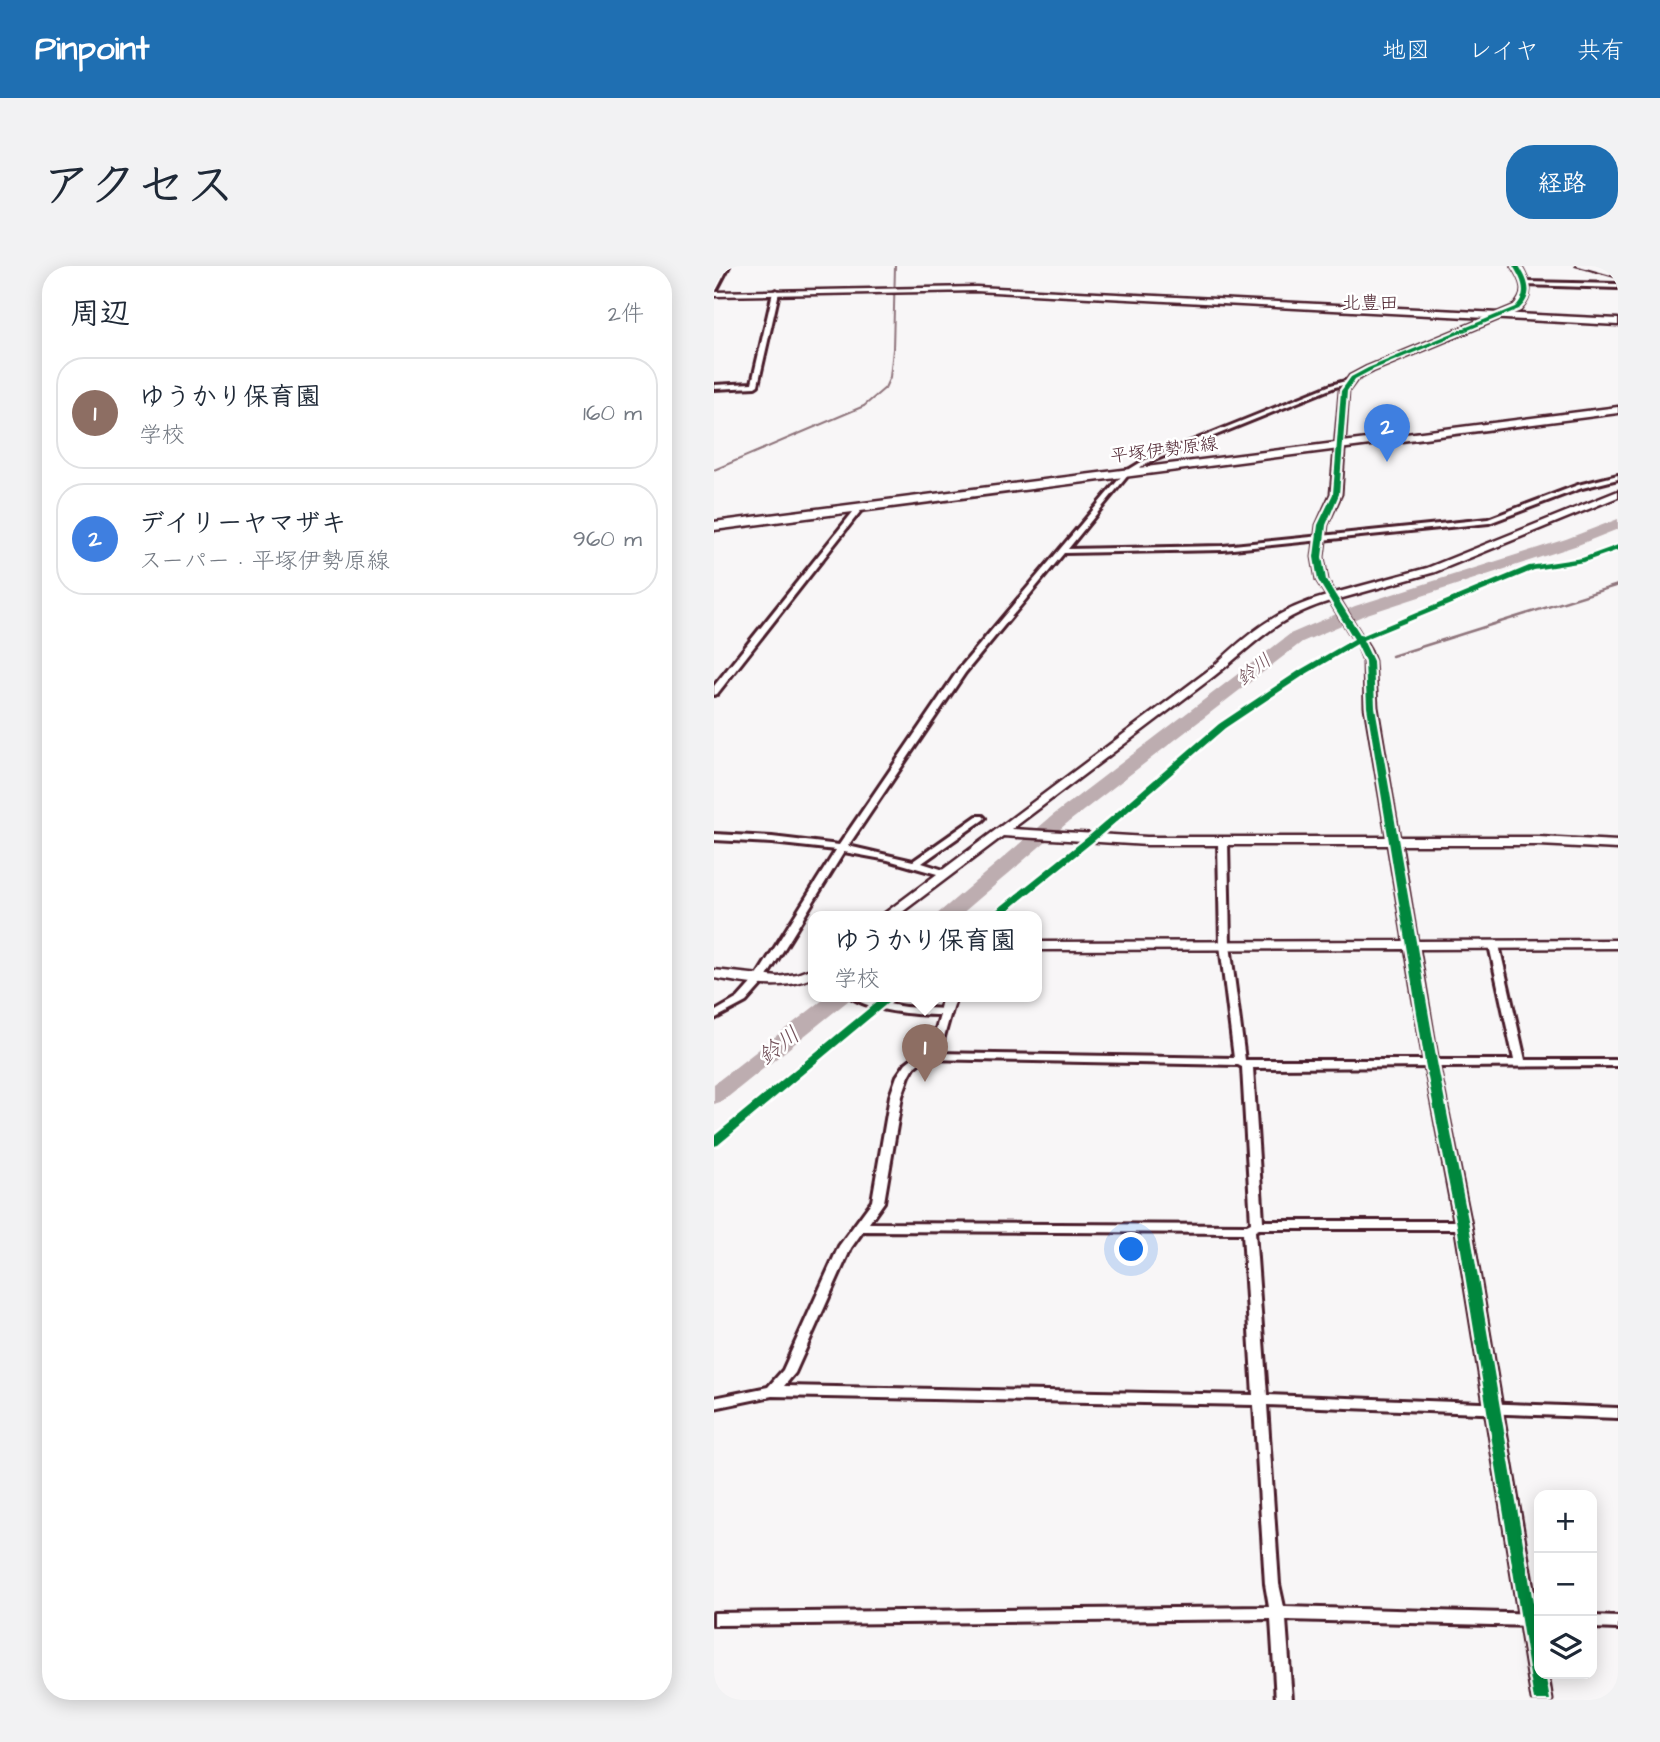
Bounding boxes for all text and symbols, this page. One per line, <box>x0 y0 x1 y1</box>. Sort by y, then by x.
text: Pinpoint <box>35 26 149 72</box>
text: 地図 <box>1382 34 1430 68</box>
text: レイヤ <box>1468 34 1539 68</box>
text: 共有 <box>1577 34 1625 68</box>
button: 経路 <box>1506 145 1618 219</box>
text: アクセス <box>42 153 235 221</box>
district label: 北豊田 <box>1341 290 1399 317</box>
text: 周辺 <box>70 293 130 335</box>
text: 2件 <box>608 298 644 330</box>
text: ゆうかり保育園 <box>139 379 321 415</box>
text: 1 <box>94 397 96 429</box>
text: 160 m <box>583 397 642 429</box>
pin: 2 <box>1364 404 1410 462</box>
text: 学校 <box>139 419 185 451</box>
street label: 平塚伊勢原線 <box>1109 431 1219 469</box>
text: デイリーヤマザキ <box>139 505 346 541</box>
text: 2 <box>88 523 102 555</box>
text: 960 m <box>573 523 642 555</box>
text: スーパー · 平塚伊勢原線 <box>139 545 390 577</box>
water label: 鈴川 <box>1231 648 1277 692</box>
popup <box>808 911 1042 1002</box>
text: ゆうかり保育園 <box>834 923 1016 959</box>
text: 学校 <box>834 963 880 995</box>
water label: 鈴川 <box>751 1019 807 1073</box>
pin: 1 <box>902 1024 948 1082</box>
your location <box>1114 1232 1148 1266</box>
map controls <box>1534 1490 1597 1679</box>
button: + <box>1534 1490 1597 1553</box>
button: − <box>1534 1553 1597 1616</box>
button: layers <box>1534 1616 1597 1679</box>

